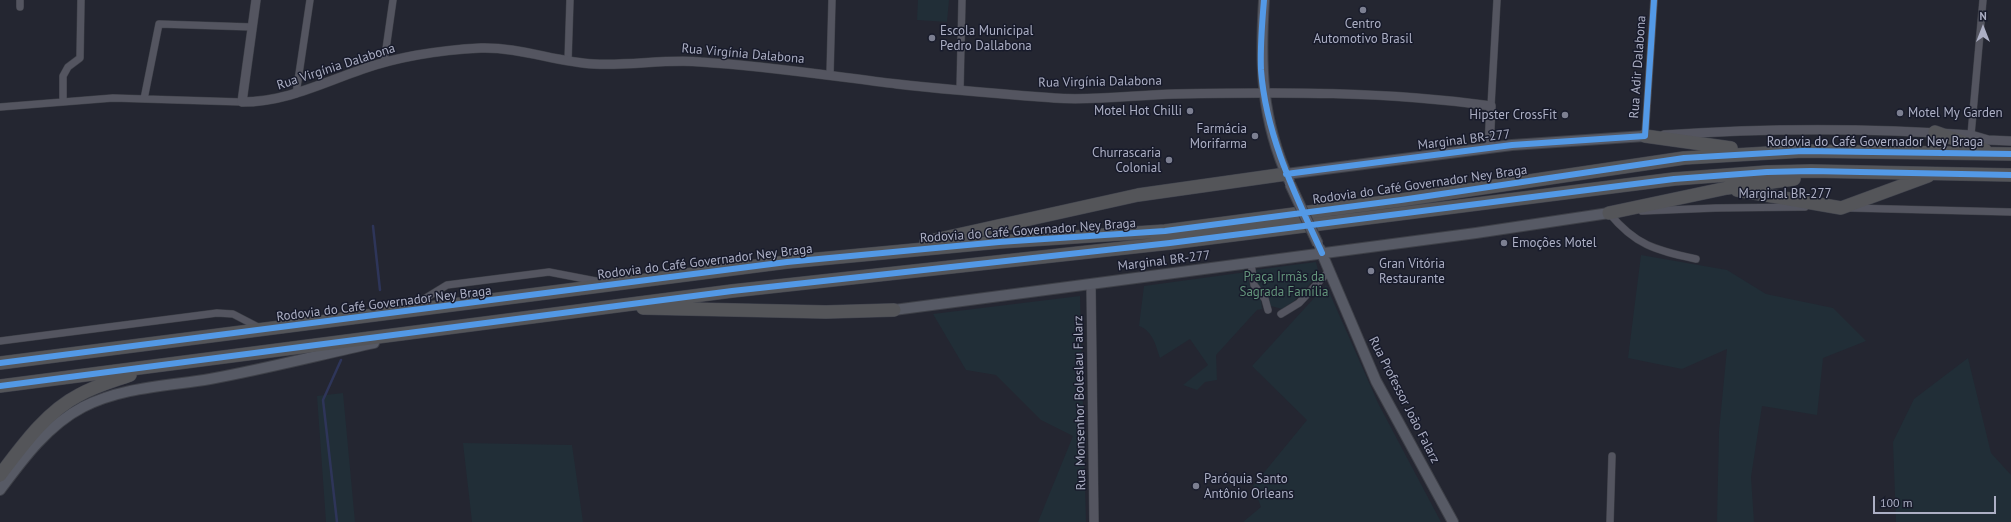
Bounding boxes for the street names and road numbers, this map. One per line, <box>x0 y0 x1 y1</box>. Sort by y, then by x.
street label: Rua Adir Dalabona <box>1627 15 1649 119</box>
street label: Rua Virgínia Dalabona <box>275 40 397 94</box>
street label: Rua Virgínia Dalabona <box>681 41 805 67</box>
street label: Rua Virgínia Dalabona <box>1038 73 1162 91</box>
street label: Marginal BR-277 <box>1417 127 1511 153</box>
street label: Rodovia do Café Governador Ney Braga <box>1767 134 1983 150</box>
street label: Rodovia do Café Governador Ney Braga <box>1312 162 1528 208</box>
street label: Marginal BR-277 <box>1738 186 1832 202</box>
street label: Rodovia do Café Governador Ney Braga <box>919 216 1137 246</box>
street label: Rodovia do Café Governador Ney Braga <box>597 241 813 283</box>
street label: Marginal BR-277 <box>1117 248 1211 274</box>
street label: Rodovia do Café Governador Ney Braga <box>276 283 492 325</box>
street label: Rua Monsenhor Boleslau Falarz <box>1071 315 1089 491</box>
street label: Rua Professor João Falarz <box>1365 334 1443 466</box>

